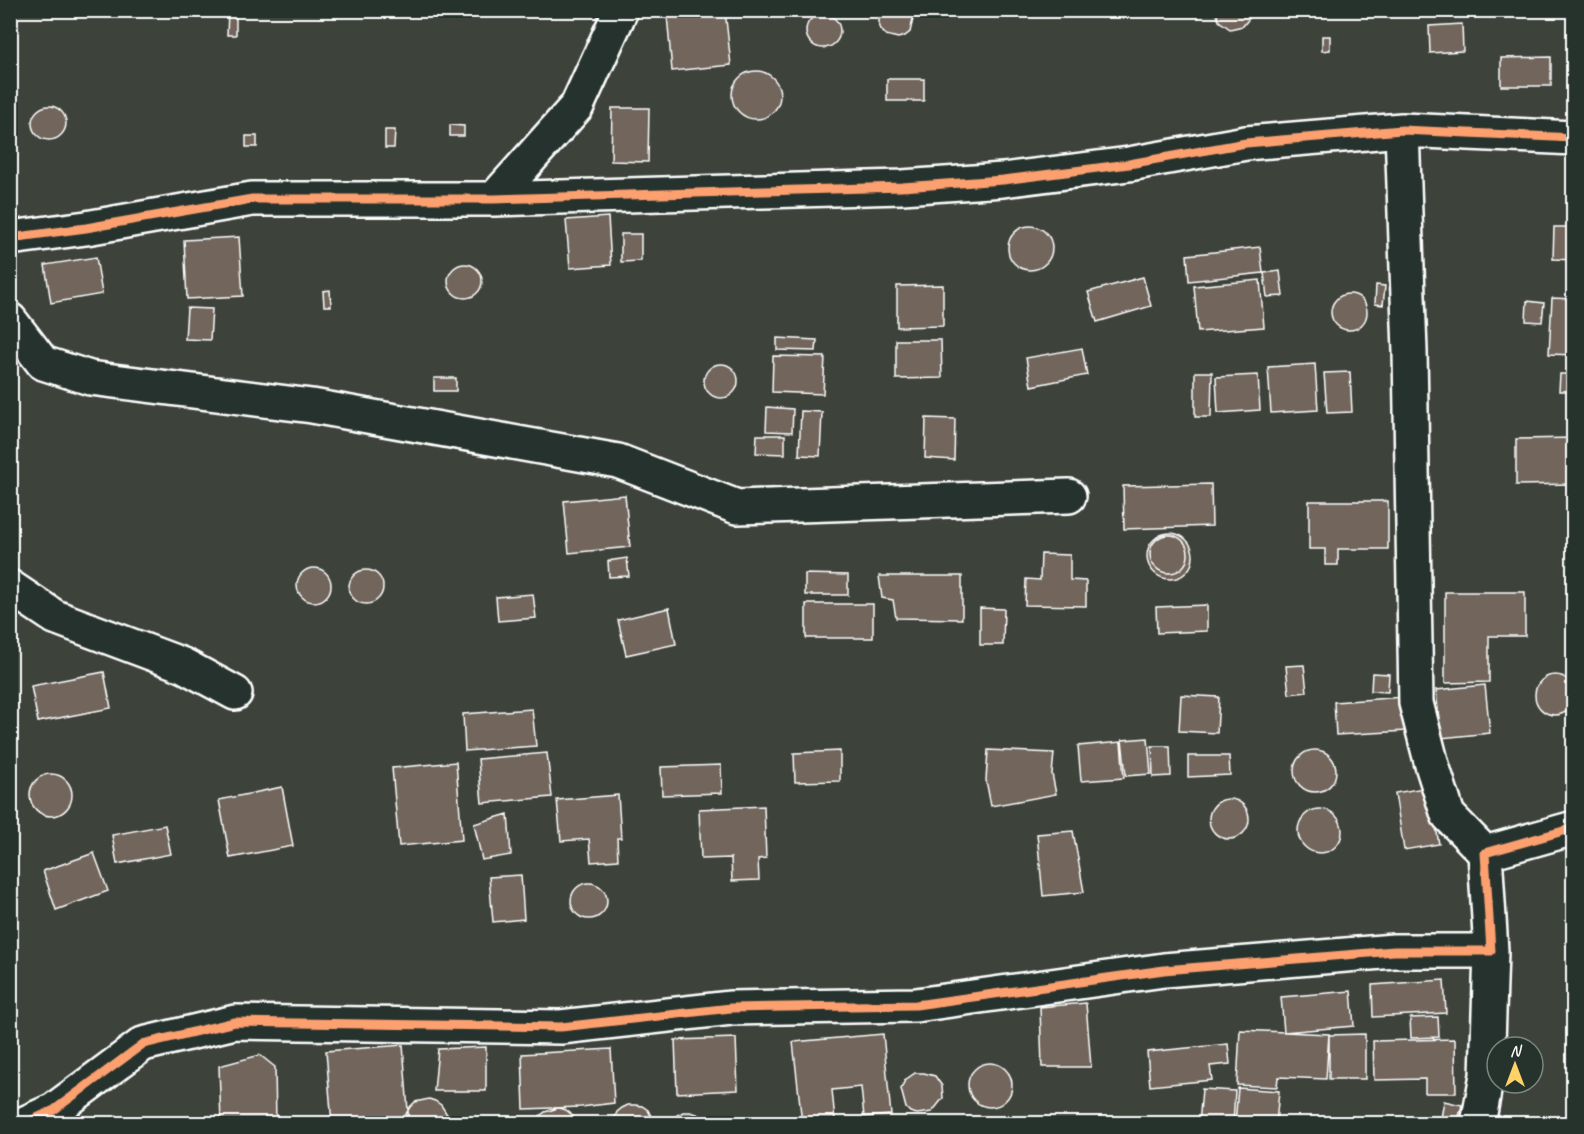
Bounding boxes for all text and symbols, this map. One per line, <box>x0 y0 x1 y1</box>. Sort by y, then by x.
north arrow <box>1485 1035 1545 1095</box>
text: N <box>1510 1041 1523 1061</box>

